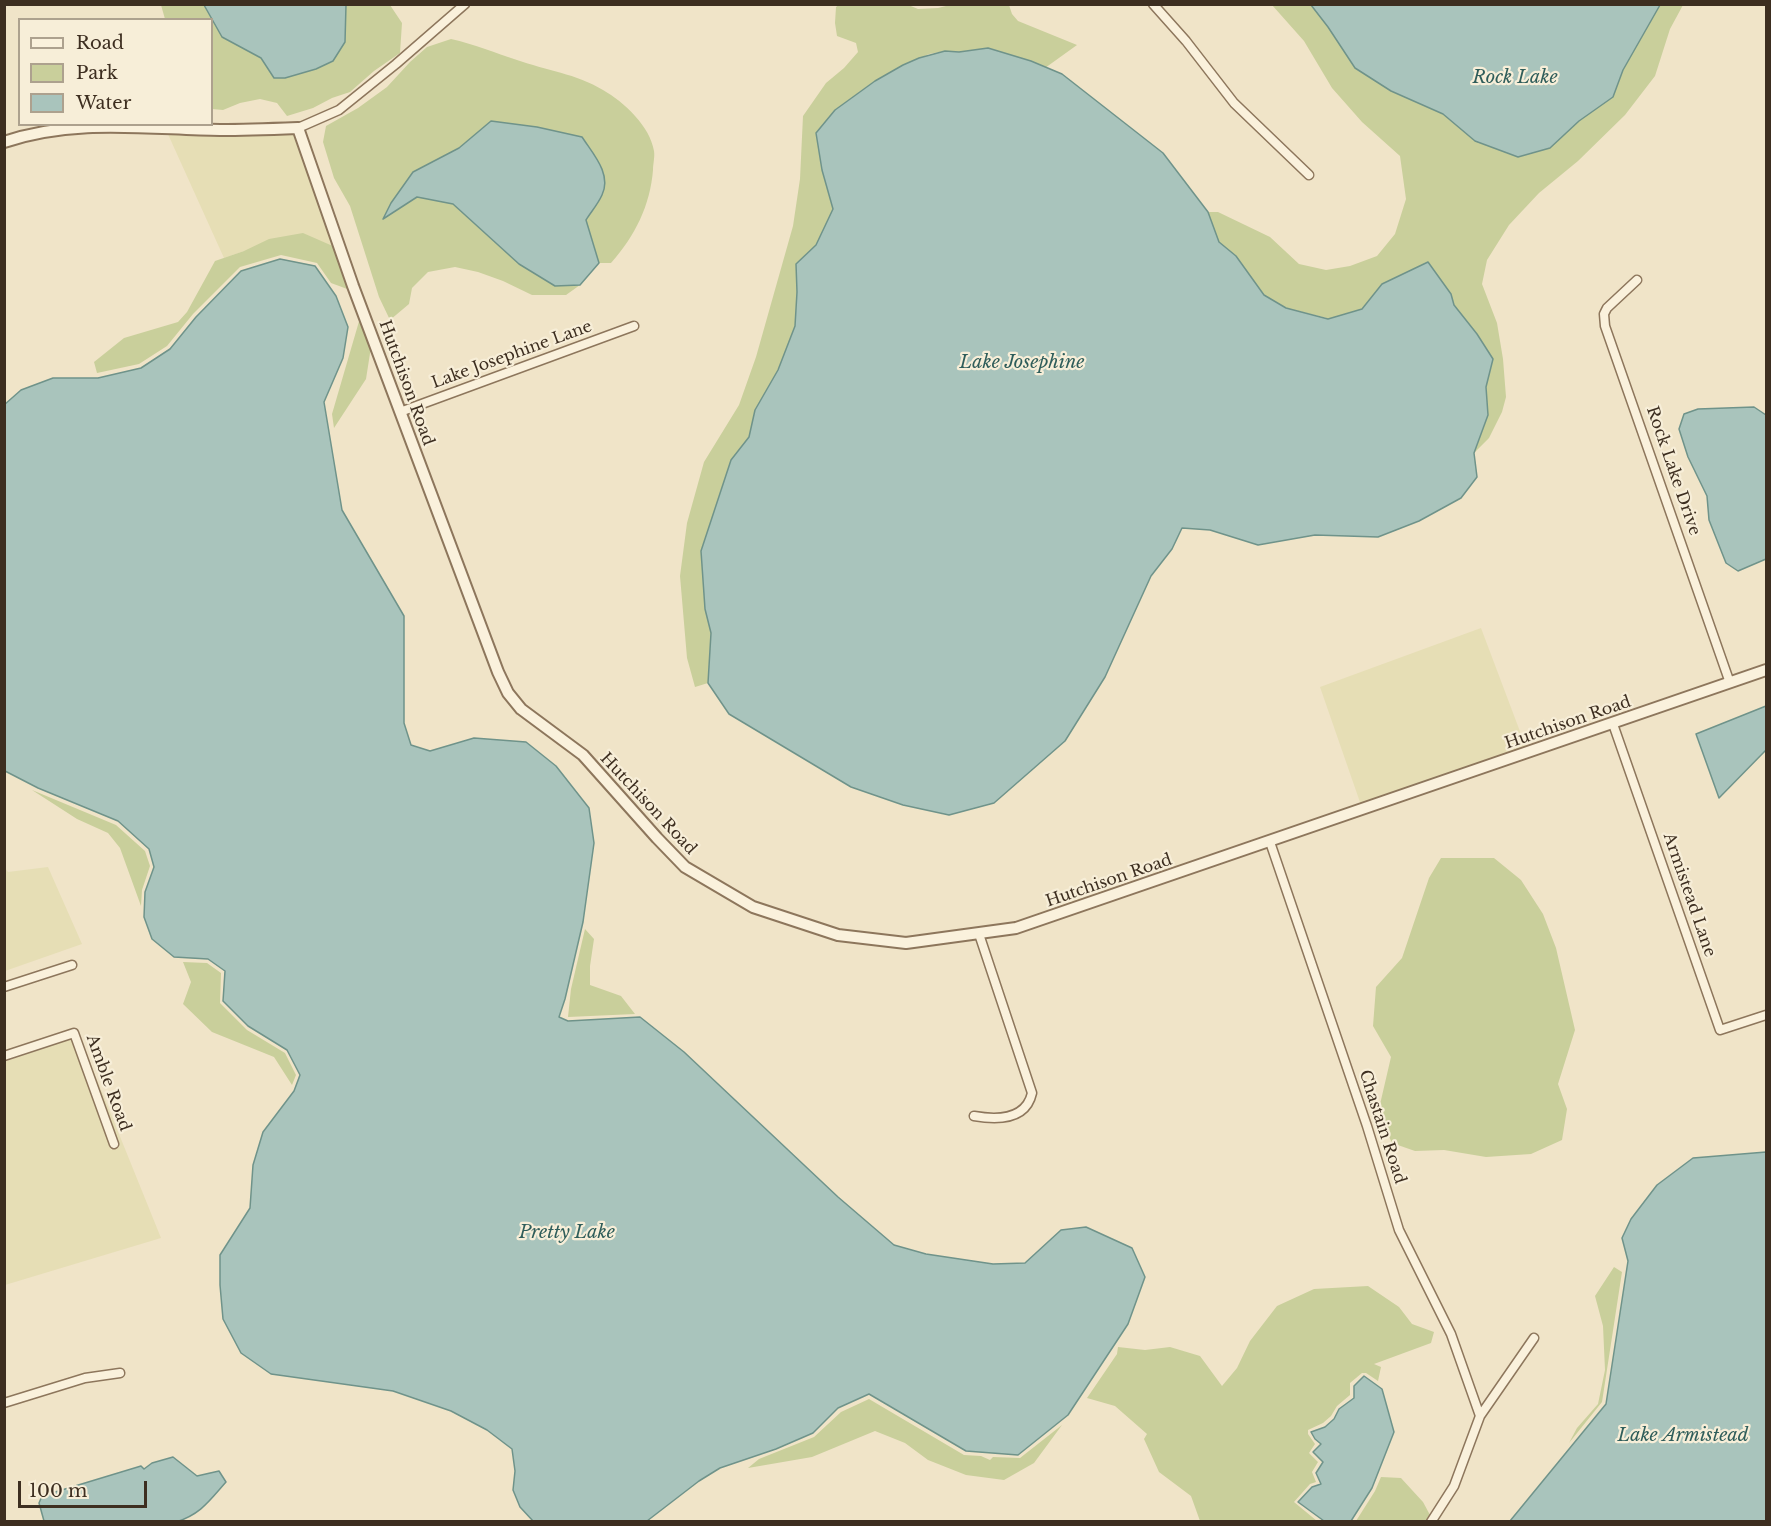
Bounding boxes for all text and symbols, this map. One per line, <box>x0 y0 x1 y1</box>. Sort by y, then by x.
legend <box>18 18 213 126</box>
text: Road <box>76 32 124 54</box>
text: Park <box>76 62 118 84</box>
water label: Rock Lake <box>1472 67 1558 89</box>
text: Water <box>76 92 131 114</box>
street label: Lake Josephine Lane <box>429 317 595 393</box>
street label: Hutchison Road <box>374 318 438 448</box>
water label: Lake Josephine <box>960 352 1084 374</box>
street label: Rock Lake Drive <box>1642 404 1704 538</box>
street label: Hutchison Road <box>1502 692 1634 754</box>
street label: Hutchison Road <box>596 749 700 859</box>
street label: Armistead Lane <box>1659 830 1719 960</box>
street label: Hutchison Road <box>1043 850 1175 912</box>
street label: Amble Road <box>82 1032 134 1134</box>
street label: Chastain Road <box>1355 1068 1409 1186</box>
water label: Pretty Lake <box>519 1222 615 1244</box>
water label: Lake Armistead <box>1617 1425 1749 1447</box>
scale bar <box>21 1469 150 1507</box>
text: 100 m <box>29 1480 87 1502</box>

